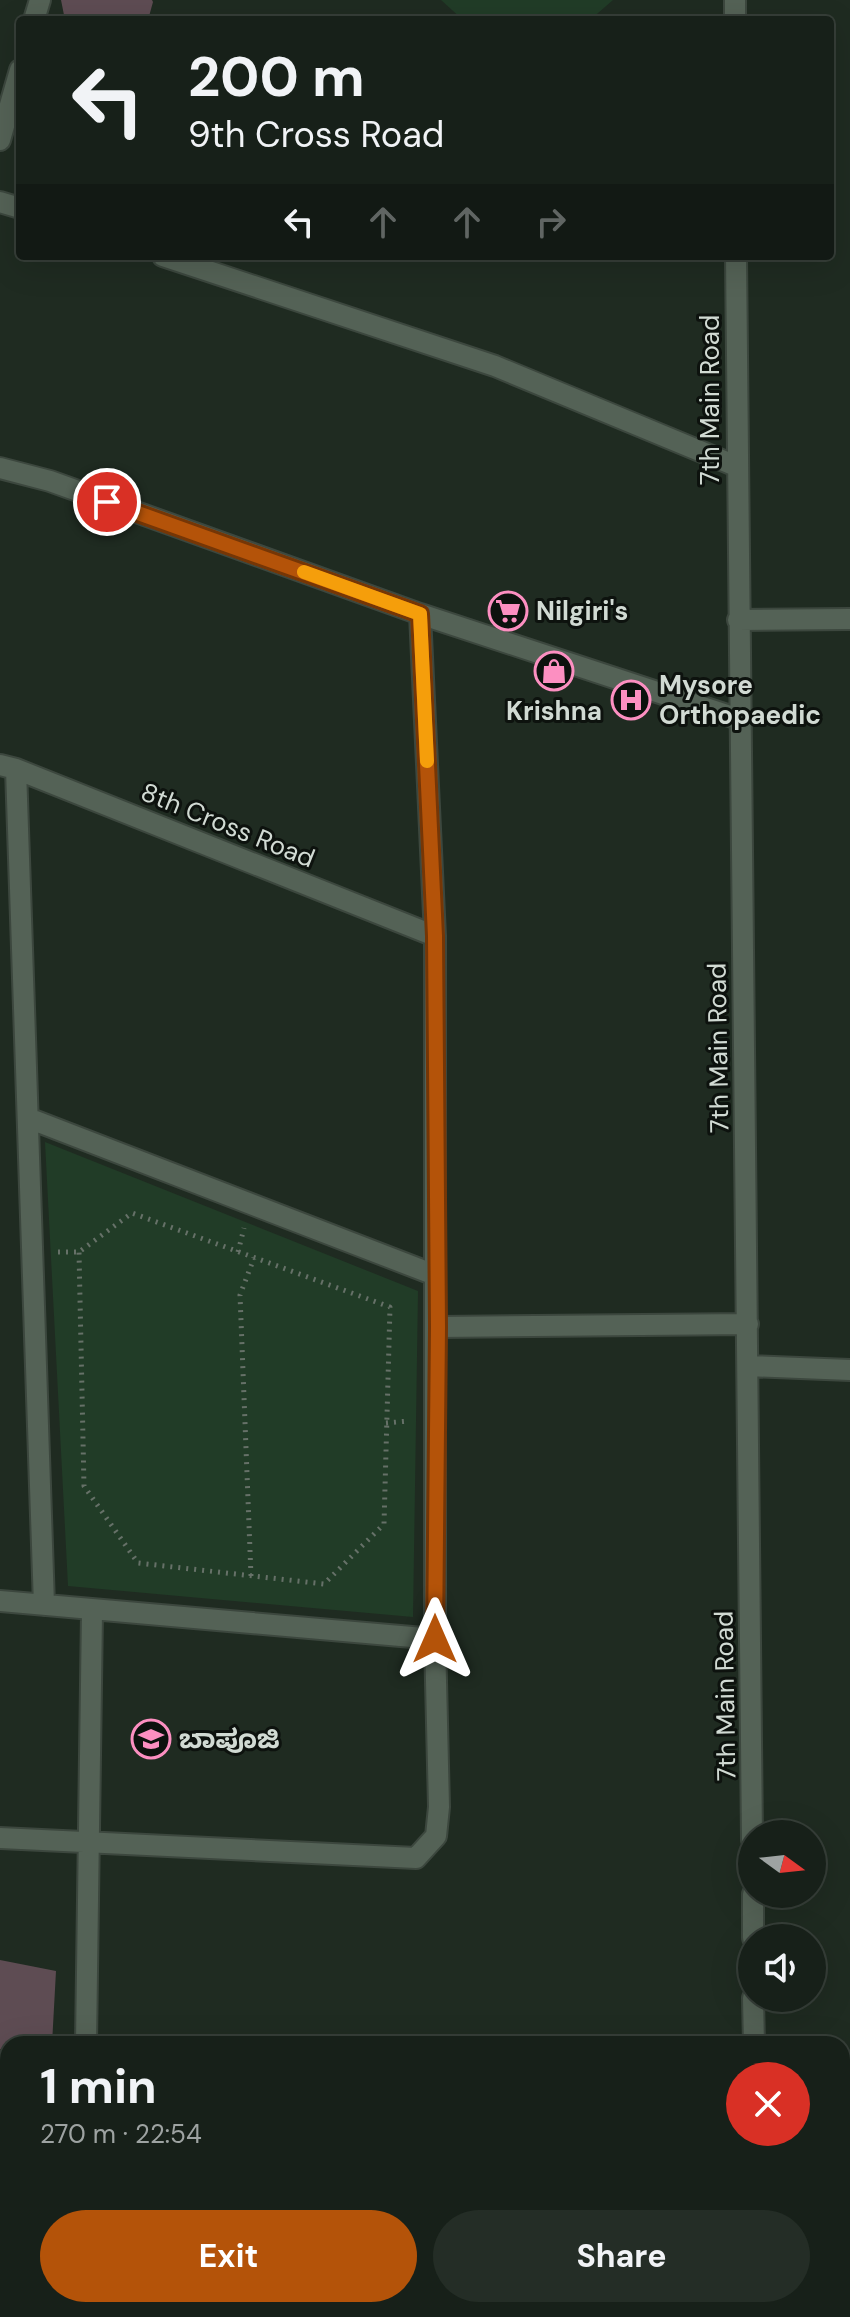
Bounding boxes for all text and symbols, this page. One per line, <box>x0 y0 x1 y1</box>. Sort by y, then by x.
text: 200 m <box>188 40 365 113</box>
icon: left <box>56 48 160 152</box>
text: 9th Cross Road <box>188 111 444 158</box>
icon: left <box>277 200 321 244</box>
icon: ahead <box>361 200 405 244</box>
icon: ahead <box>445 200 489 244</box>
icon: right <box>529 200 573 244</box>
street label: 7th Main Road <box>693 315 727 485</box>
pin <box>73 468 141 536</box>
icon: arrive <box>85 480 129 524</box>
supermarket icon: Nilgiri's <box>487 590 529 632</box>
place label: Nilgiri's <box>536 594 628 628</box>
shop icon: Krishna <box>533 650 575 692</box>
place label: Mysore Orthopaedic <box>659 668 821 732</box>
hospital icon: Mysore Orthopaedic <box>610 679 652 721</box>
place label: Krishna <box>506 694 602 728</box>
street label: 8th Cross Road <box>136 775 320 875</box>
street label: 7th Main Road <box>700 962 736 1134</box>
position arrow <box>393 1597 477 1681</box>
street label: 7th Main Road <box>707 1610 743 1782</box>
school or university icon: ಬಾಪೂಜಿ <box>130 1718 172 1760</box>
place label: ಬಾಪೂಜಿ <box>179 1722 280 1756</box>
north arrow <box>738 1820 826 1908</box>
map controls <box>738 1820 826 2012</box>
button: sound <box>738 1924 826 2012</box>
text: 1 min <box>40 2055 157 2118</box>
button: close <box>726 2062 810 2146</box>
text: 270 m · 22:54 <box>40 2117 202 2151</box>
button: Exit <box>40 2210 417 2302</box>
button: Share <box>433 2210 810 2302</box>

